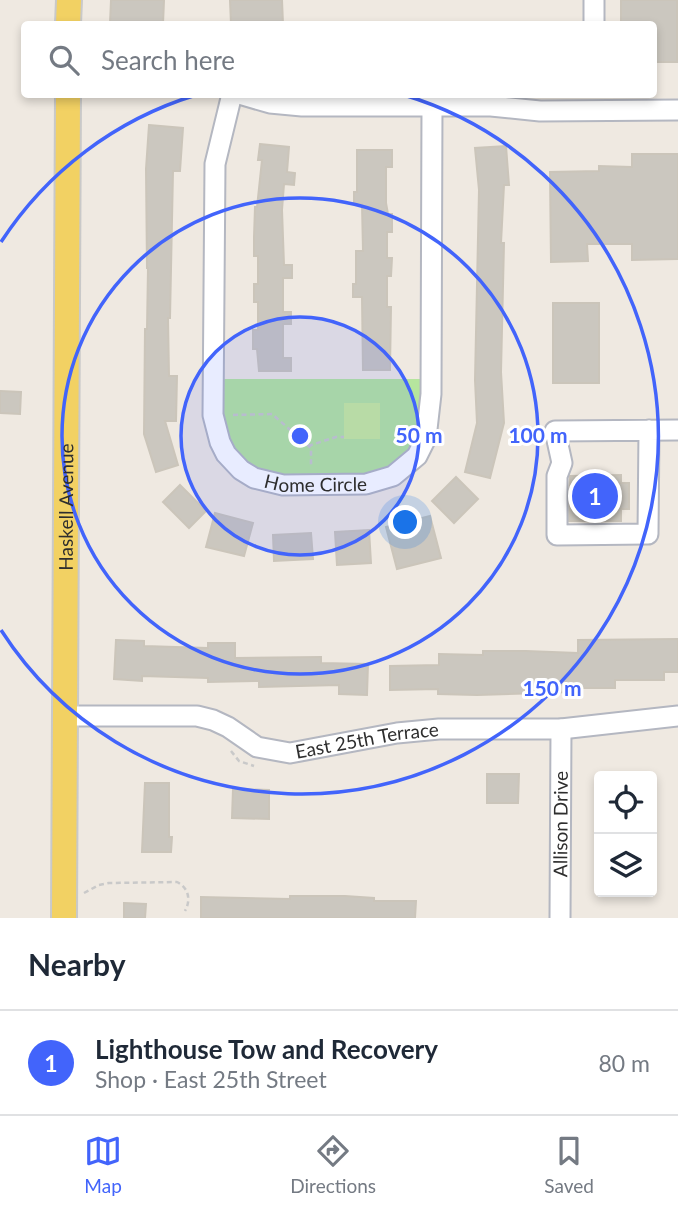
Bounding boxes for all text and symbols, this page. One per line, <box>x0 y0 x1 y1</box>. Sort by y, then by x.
search box <box>21 21 657 98</box>
icon: search <box>45 41 83 79</box>
text: Search here <box>101 44 235 76</box>
text: 50 m <box>395 422 443 447</box>
text: 100 m <box>508 422 568 447</box>
centre of rings <box>288 424 312 448</box>
street label: Haskell Avenue <box>54 443 77 571</box>
street label: Home Circle <box>262 469 367 496</box>
pin: 1 <box>572 470 618 522</box>
your location <box>388 505 422 539</box>
text: 150 m <box>522 675 582 700</box>
street label: East 25th Terrace <box>293 717 440 763</box>
street label: Allison Drive <box>548 771 572 877</box>
map controls <box>594 771 657 897</box>
button: locate <box>594 771 657 834</box>
button: layers <box>594 834 657 897</box>
text: Nearby <box>28 946 126 982</box>
text: Lighthouse Tow and Recovery <box>95 1033 438 1065</box>
text: 1 <box>44 1049 58 1077</box>
text: 80 m <box>599 1049 650 1077</box>
text: Shop · East 25th Street <box>95 1065 327 1093</box>
tab: Map <box>84 1132 122 1197</box>
tab: Directions <box>290 1132 376 1197</box>
tab: Saved <box>544 1132 594 1197</box>

